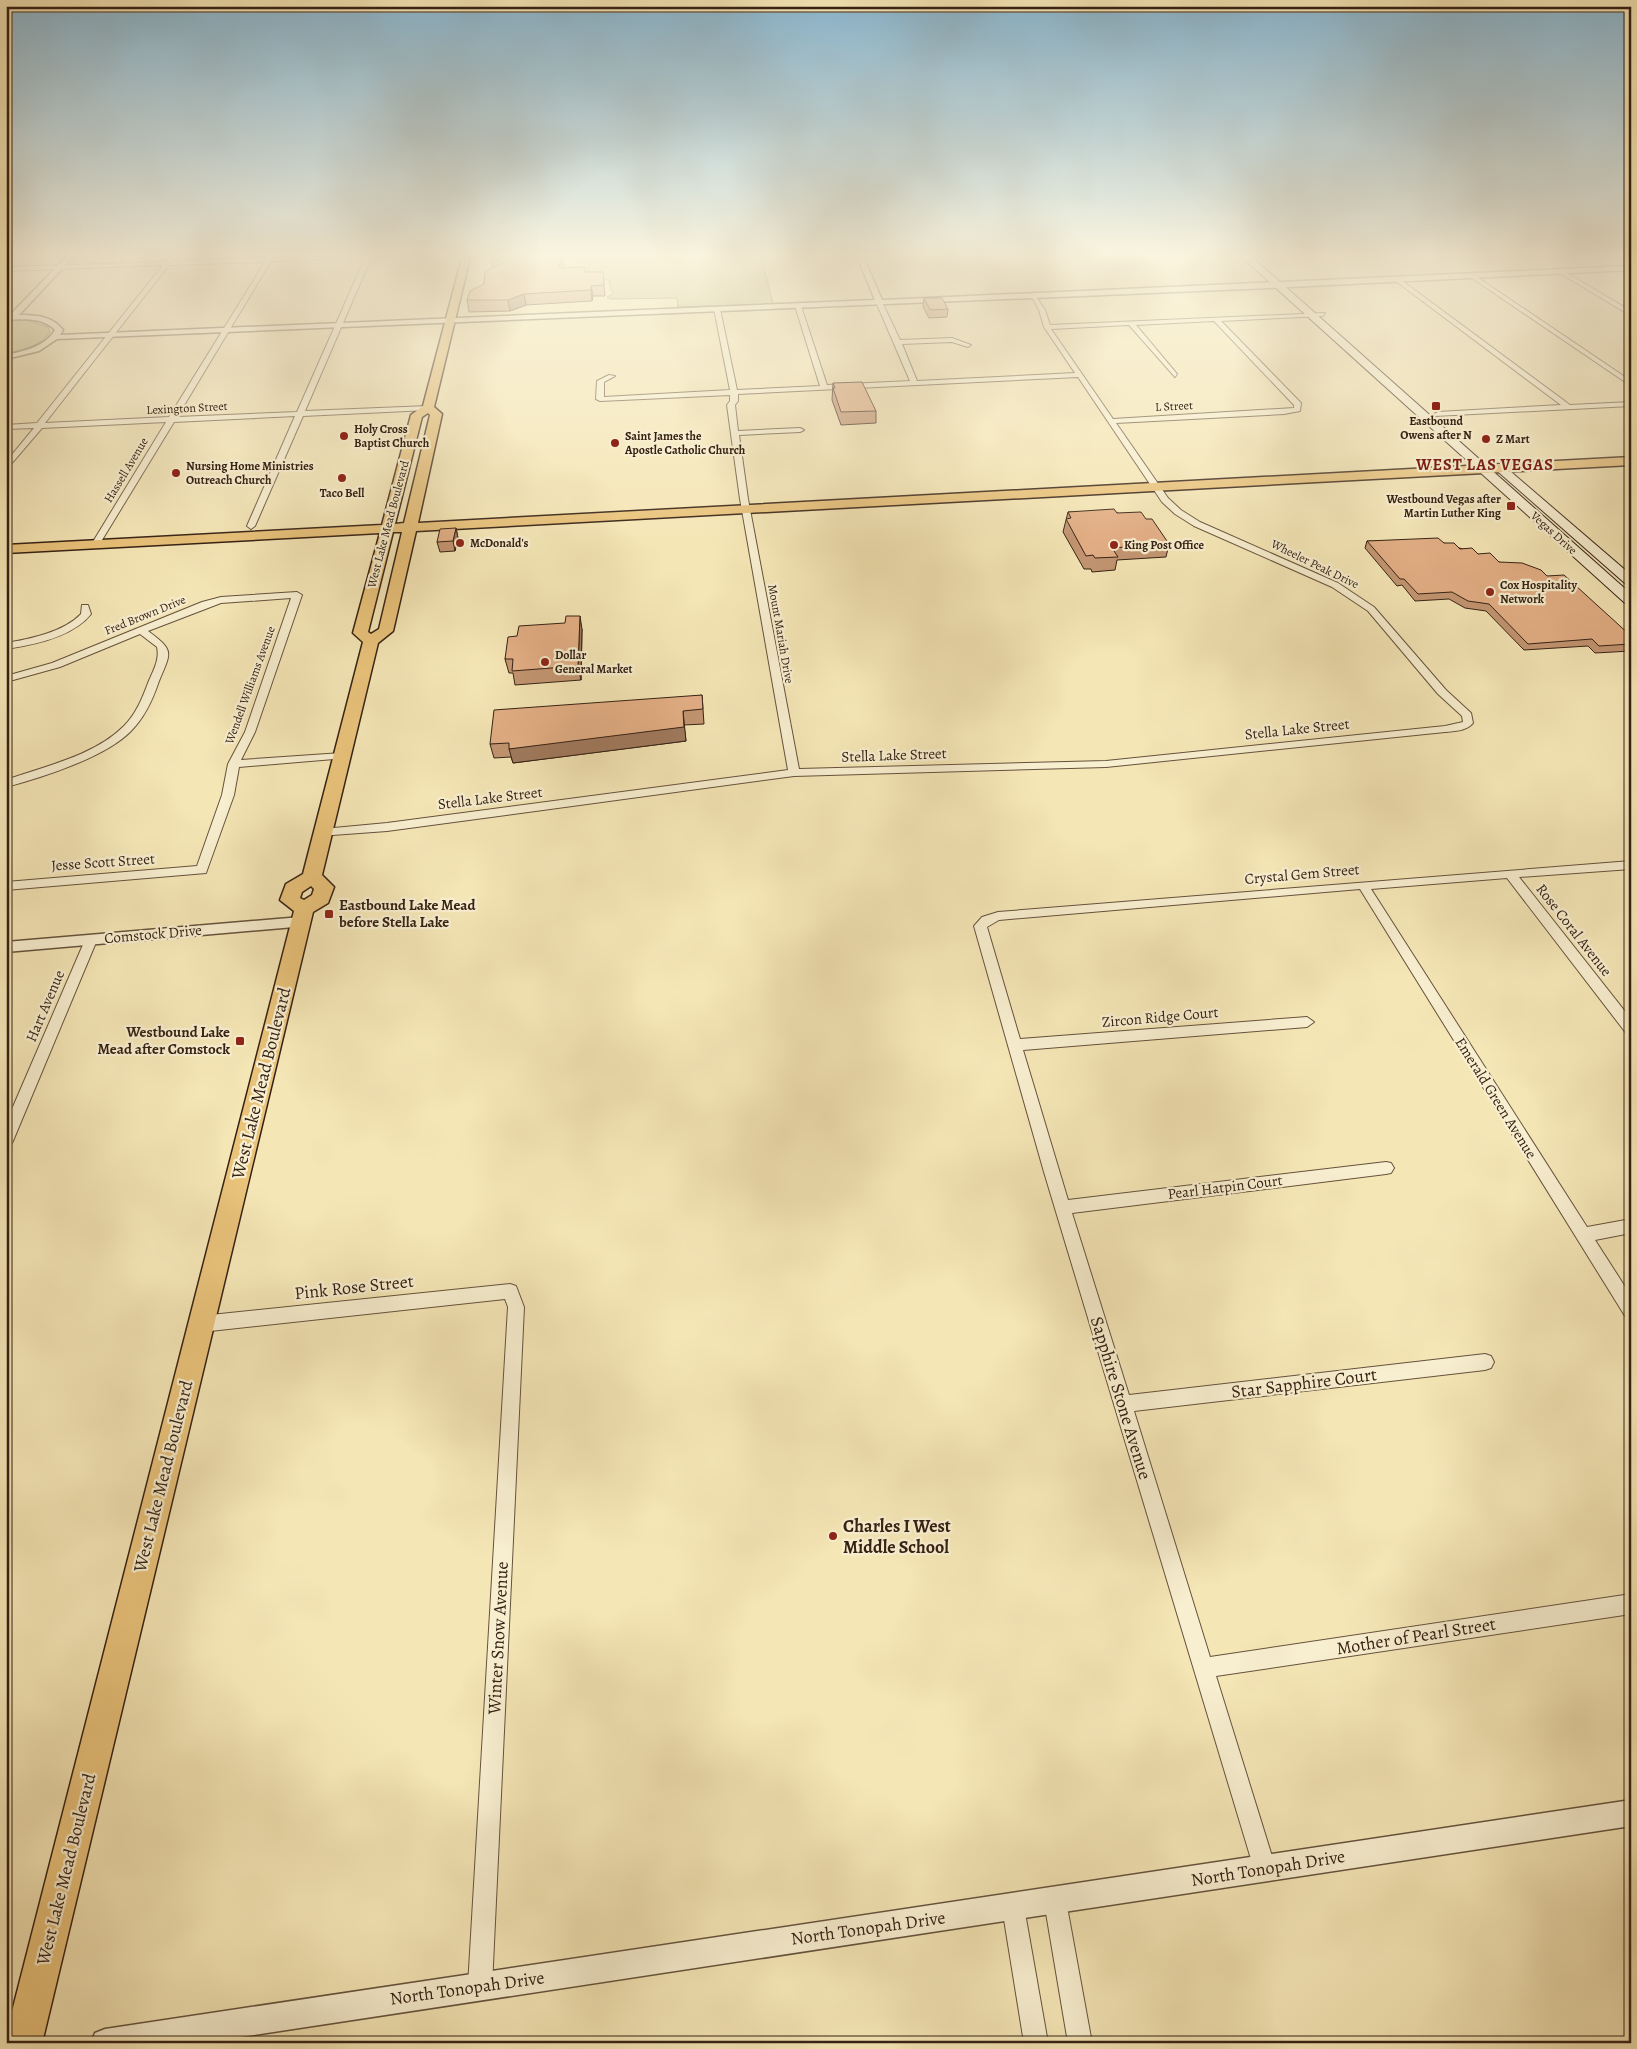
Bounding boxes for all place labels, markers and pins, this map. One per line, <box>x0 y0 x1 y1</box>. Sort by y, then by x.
marker: Eastbound Owens after N <box>1430 400 1442 412</box>
place label: Eastbound Owens after N <box>1400 413 1472 443</box>
place label: Holy Cross Baptist Church <box>354 421 430 451</box>
place label: Saint James the Apostle Catholic Church <box>624 428 746 458</box>
marker: Holy Cross Baptist Church <box>338 430 350 442</box>
place label: Z Mart <box>1496 431 1530 447</box>
marker: Z Mart <box>1480 433 1492 445</box>
marker: Saint James the Apostle Catholic Church <box>609 437 621 449</box>
place label: Nursing Home Ministries Outreach Church <box>186 458 314 488</box>
marker: Nursing Home Ministries Outreach Church <box>170 467 182 479</box>
marker: Taco Bell <box>336 472 348 484</box>
place label: Taco Bell <box>320 485 365 501</box>
place label: Westbound Vegas after Martin Luther King <box>1386 491 1502 521</box>
marker: Westbound Vegas after Martin Luther King <box>1505 500 1517 512</box>
place label: McDonald's <box>470 535 528 551</box>
marker: McDonald's <box>454 537 466 549</box>
place label: King Post Office <box>1124 537 1204 553</box>
marker: King Post Office <box>1108 539 1120 551</box>
place label: Cox Hospitality Network <box>1500 577 1577 607</box>
marker: Cox Hospitality Network <box>1484 586 1496 598</box>
place label: Dollar General Market <box>555 647 632 677</box>
marker: Dollar General Market <box>539 656 551 668</box>
place label: Eastbound Lake Mead before Stella Lake <box>338 895 477 932</box>
marker: Eastbound Lake Mead before Stella Lake <box>323 908 335 920</box>
place label: Westbound Lake Mead after Comstock <box>97 1022 230 1059</box>
marker: Westbound Lake Mead after Comstock <box>234 1035 246 1047</box>
place label: Charles I West Middle School <box>843 1514 951 1559</box>
marker: Charles I West Middle School <box>827 1530 839 1542</box>

